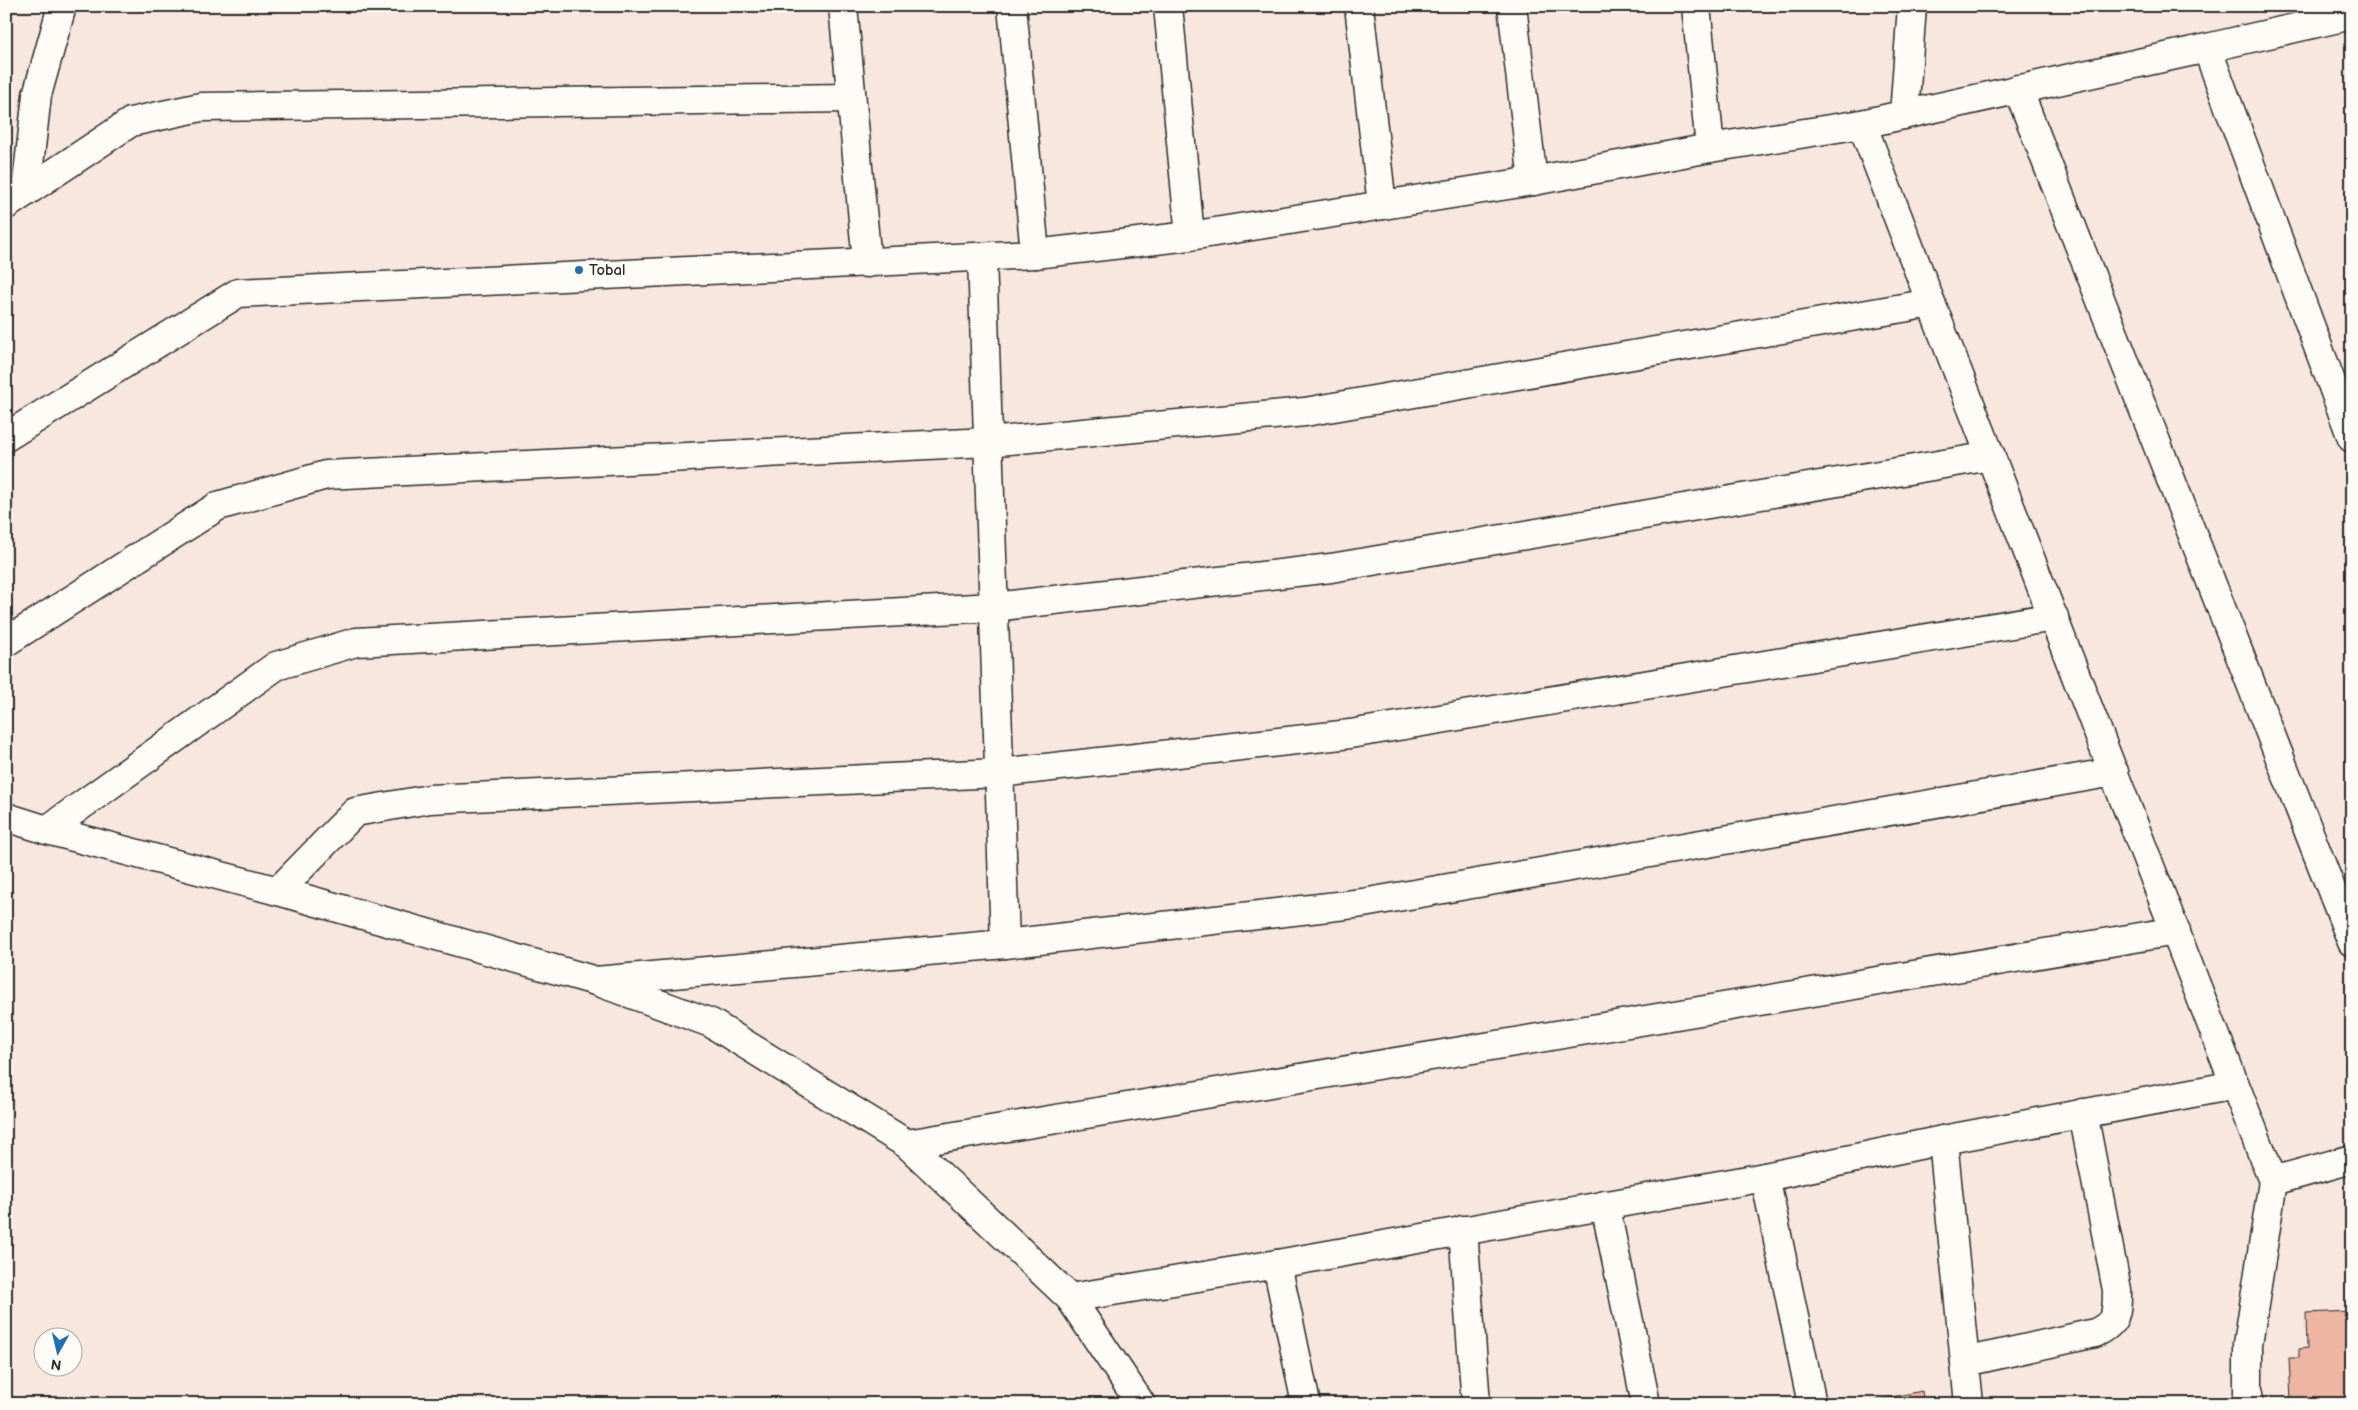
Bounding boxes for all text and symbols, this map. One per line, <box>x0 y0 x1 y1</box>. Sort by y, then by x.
place label: Tobal <box>589 261 625 280</box>
marker: Tobal <box>573 264 585 276</box>
north arrow <box>32 1328 82 1378</box>
text: N <box>50 1355 63 1374</box>

